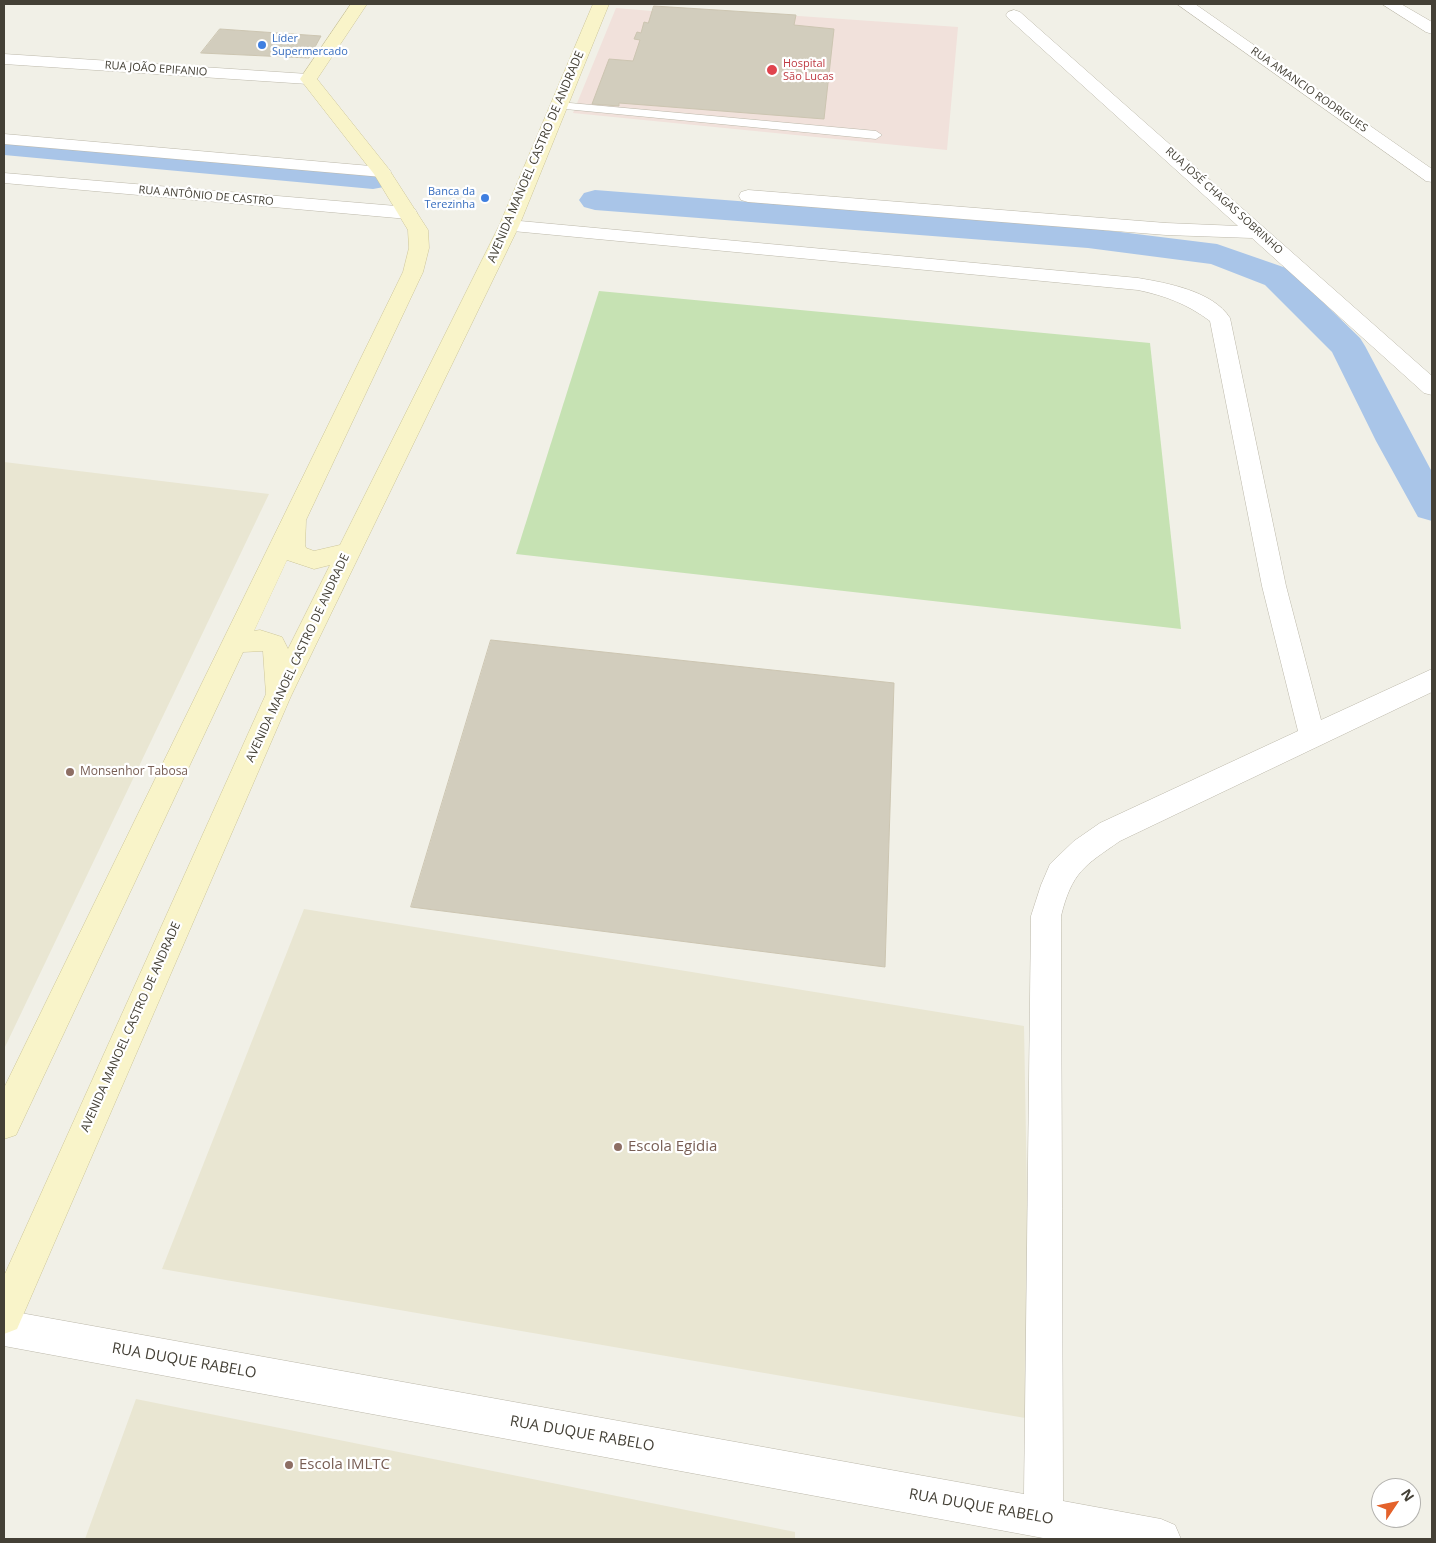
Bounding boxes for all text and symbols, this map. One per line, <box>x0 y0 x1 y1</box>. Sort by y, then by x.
place label: Líder Supermercado <box>272 32 348 58</box>
marker: Líder Supermercado <box>256 39 268 51</box>
street label: RUA AMANCIO RODRIGUES <box>1248 45 1370 135</box>
street label: AVENIDA MANOEL CASTRO DE ANDRADE <box>485 49 587 265</box>
place label: Hospital São Lucas <box>783 57 834 83</box>
street label: RUA JOÃO EPIFANIO <box>104 59 208 79</box>
marker: Hospital São Lucas <box>765 63 779 77</box>
street label: RUA JOSÉ CHAGAS SOBRINHO <box>1163 145 1285 257</box>
street label: RUA ANTÔNIO DE CASTRO <box>138 184 274 208</box>
place label: Banca da Terezinha <box>425 185 475 211</box>
marker: Banca da Terezinha <box>479 192 491 204</box>
street label: AVENIDA MANOEL CASTRO DE ANDRADE <box>243 551 353 765</box>
place label: Monsenhor Tabosa <box>80 765 188 779</box>
marker: Monsenhor Tabosa <box>64 766 76 778</box>
street label: AVENIDA MANOEL CASTRO DE ANDRADE <box>78 920 184 1134</box>
place label: Escola Egidia <box>628 1138 717 1156</box>
marker: Escola Egidia <box>612 1141 624 1153</box>
street label: RUA DUQUE RABELO <box>110 1339 258 1383</box>
street label: RUA DUQUE RABELO <box>508 1412 656 1456</box>
place label: Escola IMLTC <box>299 1456 390 1474</box>
marker: Escola IMLTC <box>283 1459 295 1471</box>
north arrow <box>1371 1478 1421 1528</box>
street label: RUA DUQUE RABELO <box>907 1485 1055 1529</box>
text: N <box>1397 1485 1419 1505</box>

